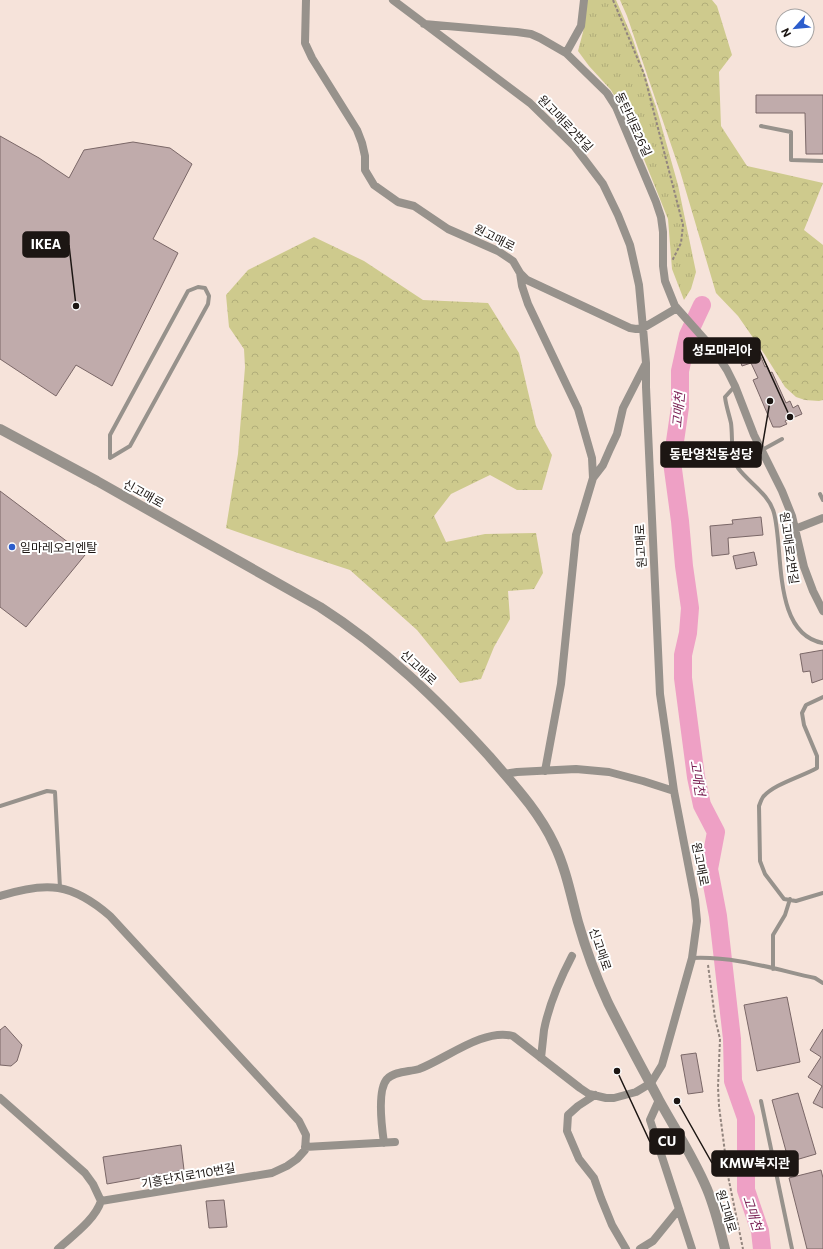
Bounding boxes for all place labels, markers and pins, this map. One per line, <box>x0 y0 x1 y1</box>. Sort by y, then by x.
callout: IKEA <box>23 232 69 257</box>
callout: 성모마리아 <box>684 338 760 363</box>
callout: 동탄영천동성당 <box>661 442 761 467</box>
place label: 일마레오리엔탈 <box>20 540 97 554</box>
marker: 일마레오리엔탈 <box>7 542 17 552</box>
callout: CU <box>650 1129 684 1154</box>
callout: KMW복지관 <box>712 1151 798 1176</box>

